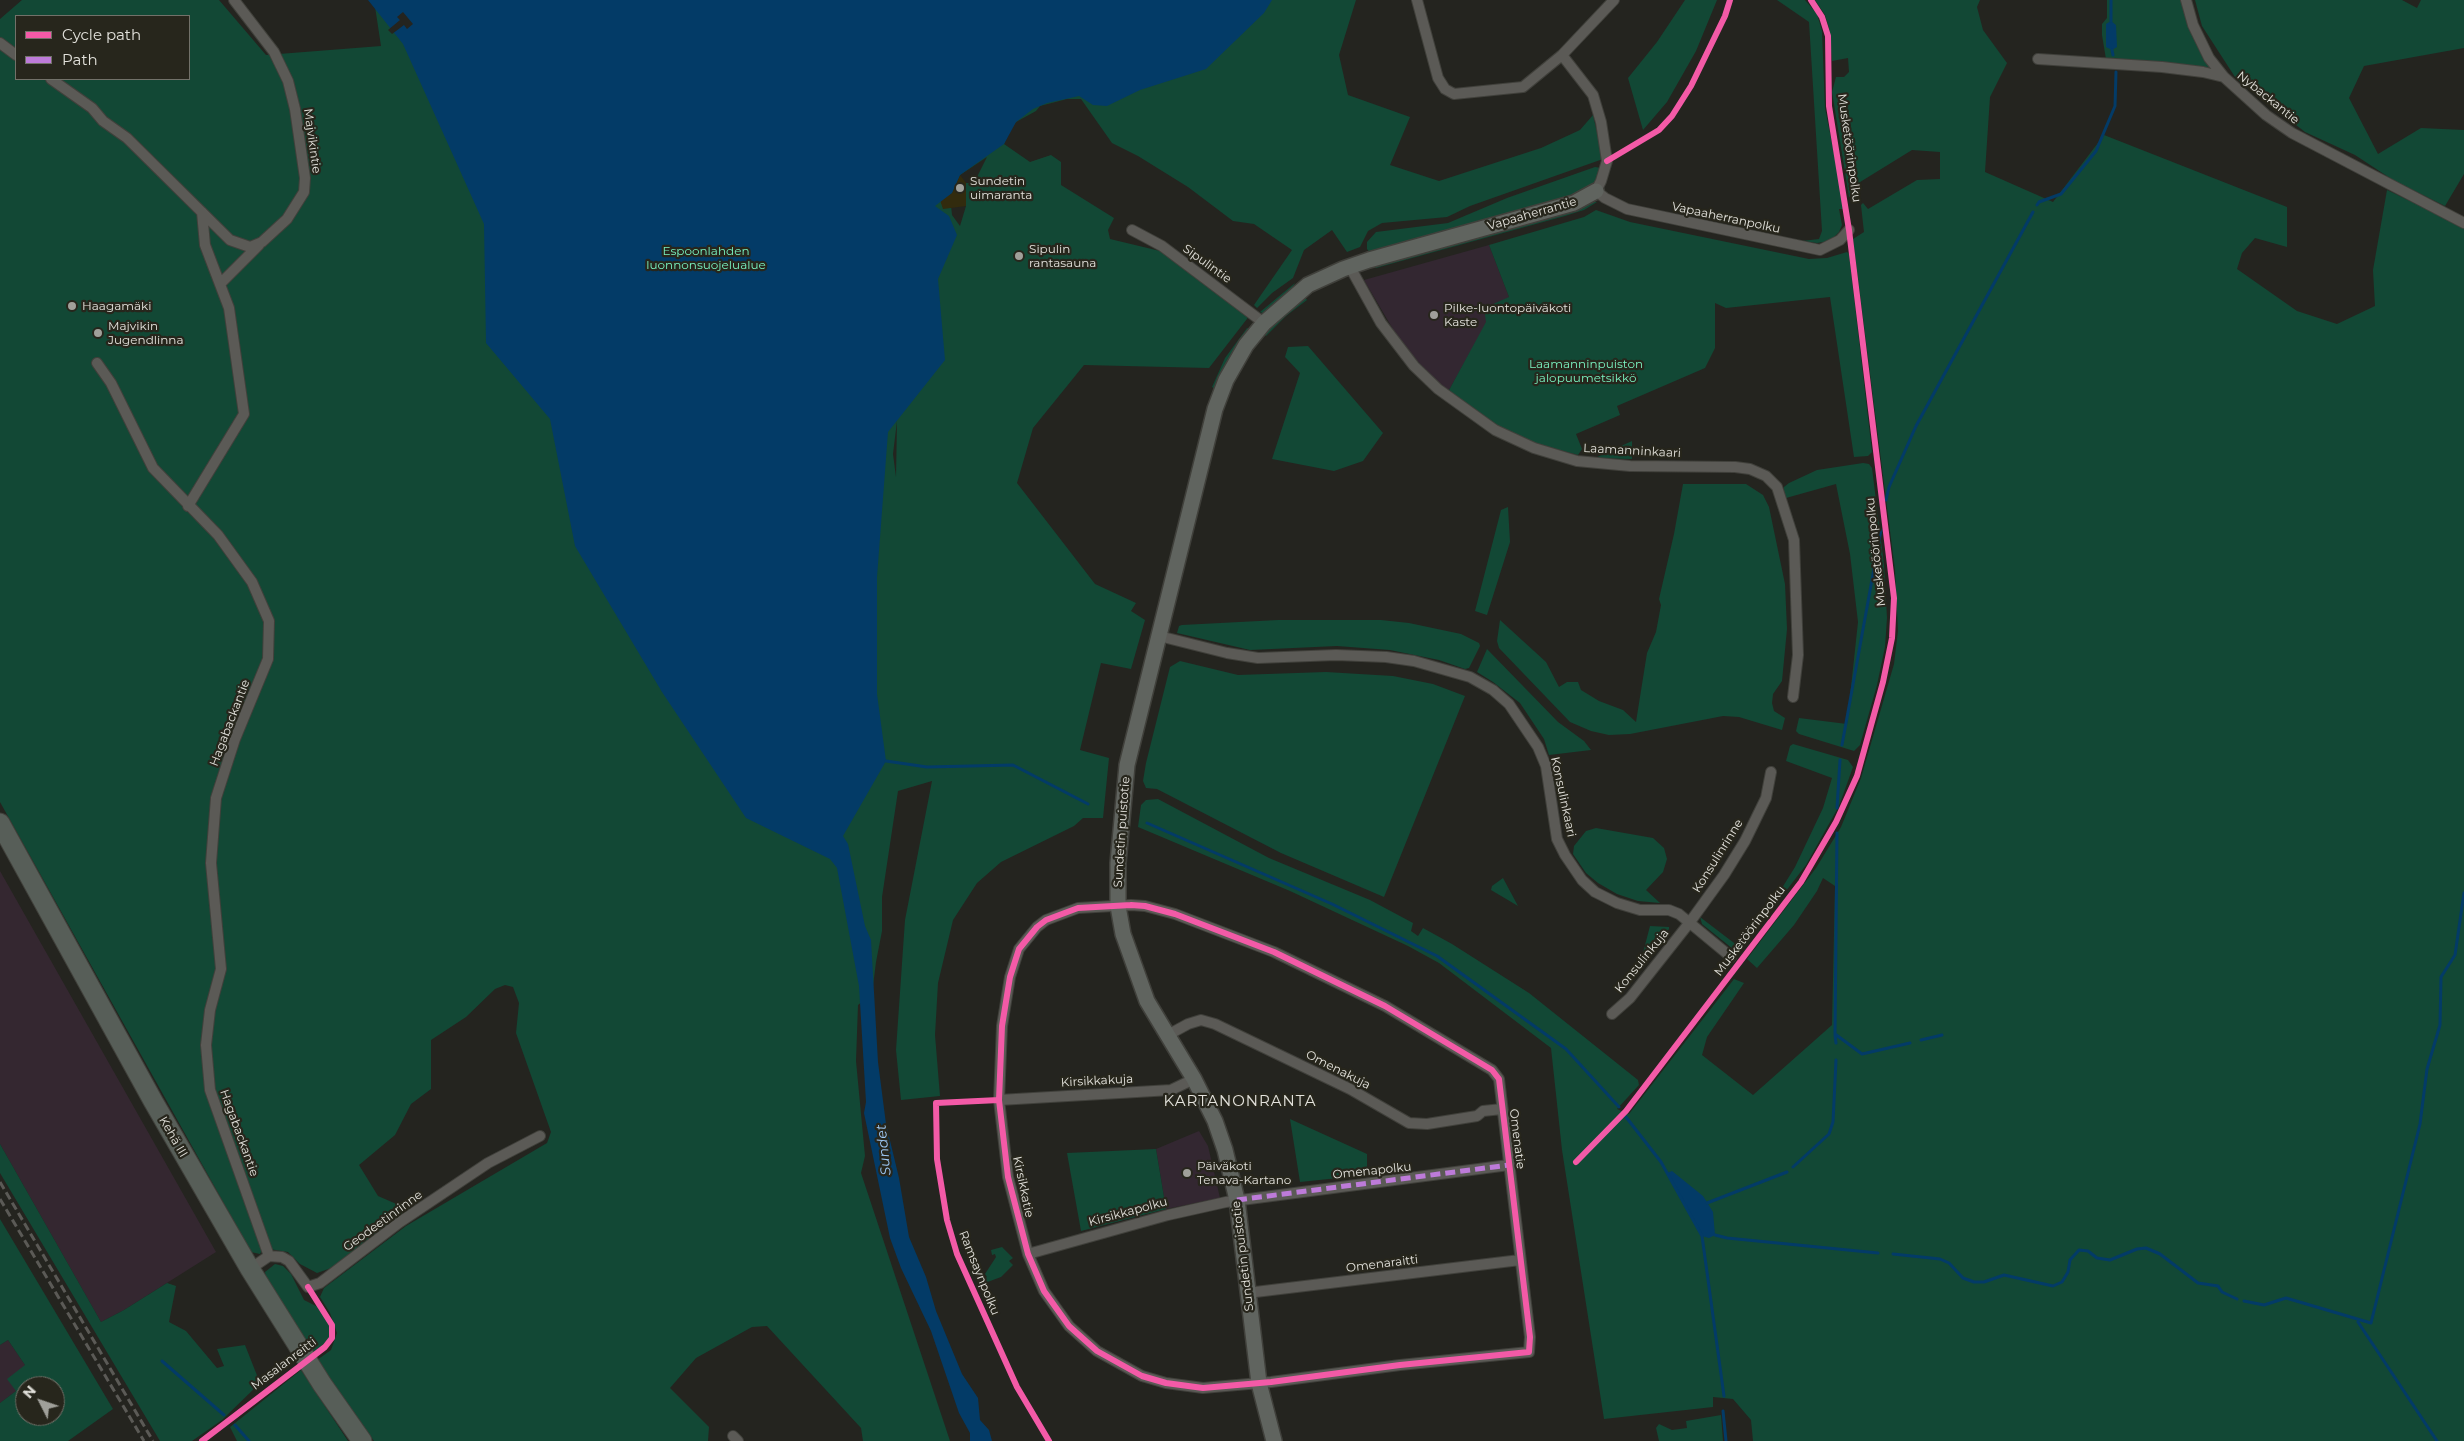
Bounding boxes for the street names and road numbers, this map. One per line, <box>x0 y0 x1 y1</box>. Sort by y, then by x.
street label: Nybackantie <box>2234 69 2302 127</box>
street label: Musketöörinpolku <box>1834 93 1864 203</box>
street label: Majvikintie <box>300 108 324 174</box>
street label: Vapaaherrantie <box>1486 194 1578 234</box>
street label: Vapaaherranpolku <box>1670 199 1782 237</box>
street label: Sipulintie <box>1180 242 1234 286</box>
street label: Laamanninkaari <box>1583 441 1681 461</box>
street label: Musketöörinpolku <box>1863 497 1889 607</box>
street label: Hagabackantie <box>207 678 253 768</box>
street label: Konsulinkaari <box>1547 756 1579 838</box>
street label: Sundetin puistotie <box>1111 776 1133 888</box>
street label: Konsulinrinne <box>1690 817 1746 895</box>
street label: Musketöörinpolku <box>1711 883 1789 979</box>
street label: Konsulinkuja <box>1612 926 1672 996</box>
street label: Omenakuja <box>1303 1048 1373 1092</box>
street label: Kirsikkakuja <box>1060 1072 1134 1090</box>
street label: Hagabackantie <box>217 1088 261 1178</box>
street label: Omenatie <box>1506 1108 1528 1170</box>
street label: Kehä III <box>156 1114 190 1160</box>
street label: Kirsikkatie <box>1009 1155 1037 1219</box>
street label: Omenapolku <box>1332 1160 1412 1182</box>
street label: Geodeetinrinne <box>341 1187 425 1255</box>
street label: Kirsikkapolku <box>1087 1195 1169 1229</box>
street label: Sundetin puistotie <box>1229 1200 1257 1312</box>
street label: Ramsaynpolku <box>956 1229 1002 1317</box>
street label: Omenaraitti <box>1345 1252 1419 1276</box>
street label: Masalanreitti <box>249 1335 319 1393</box>

